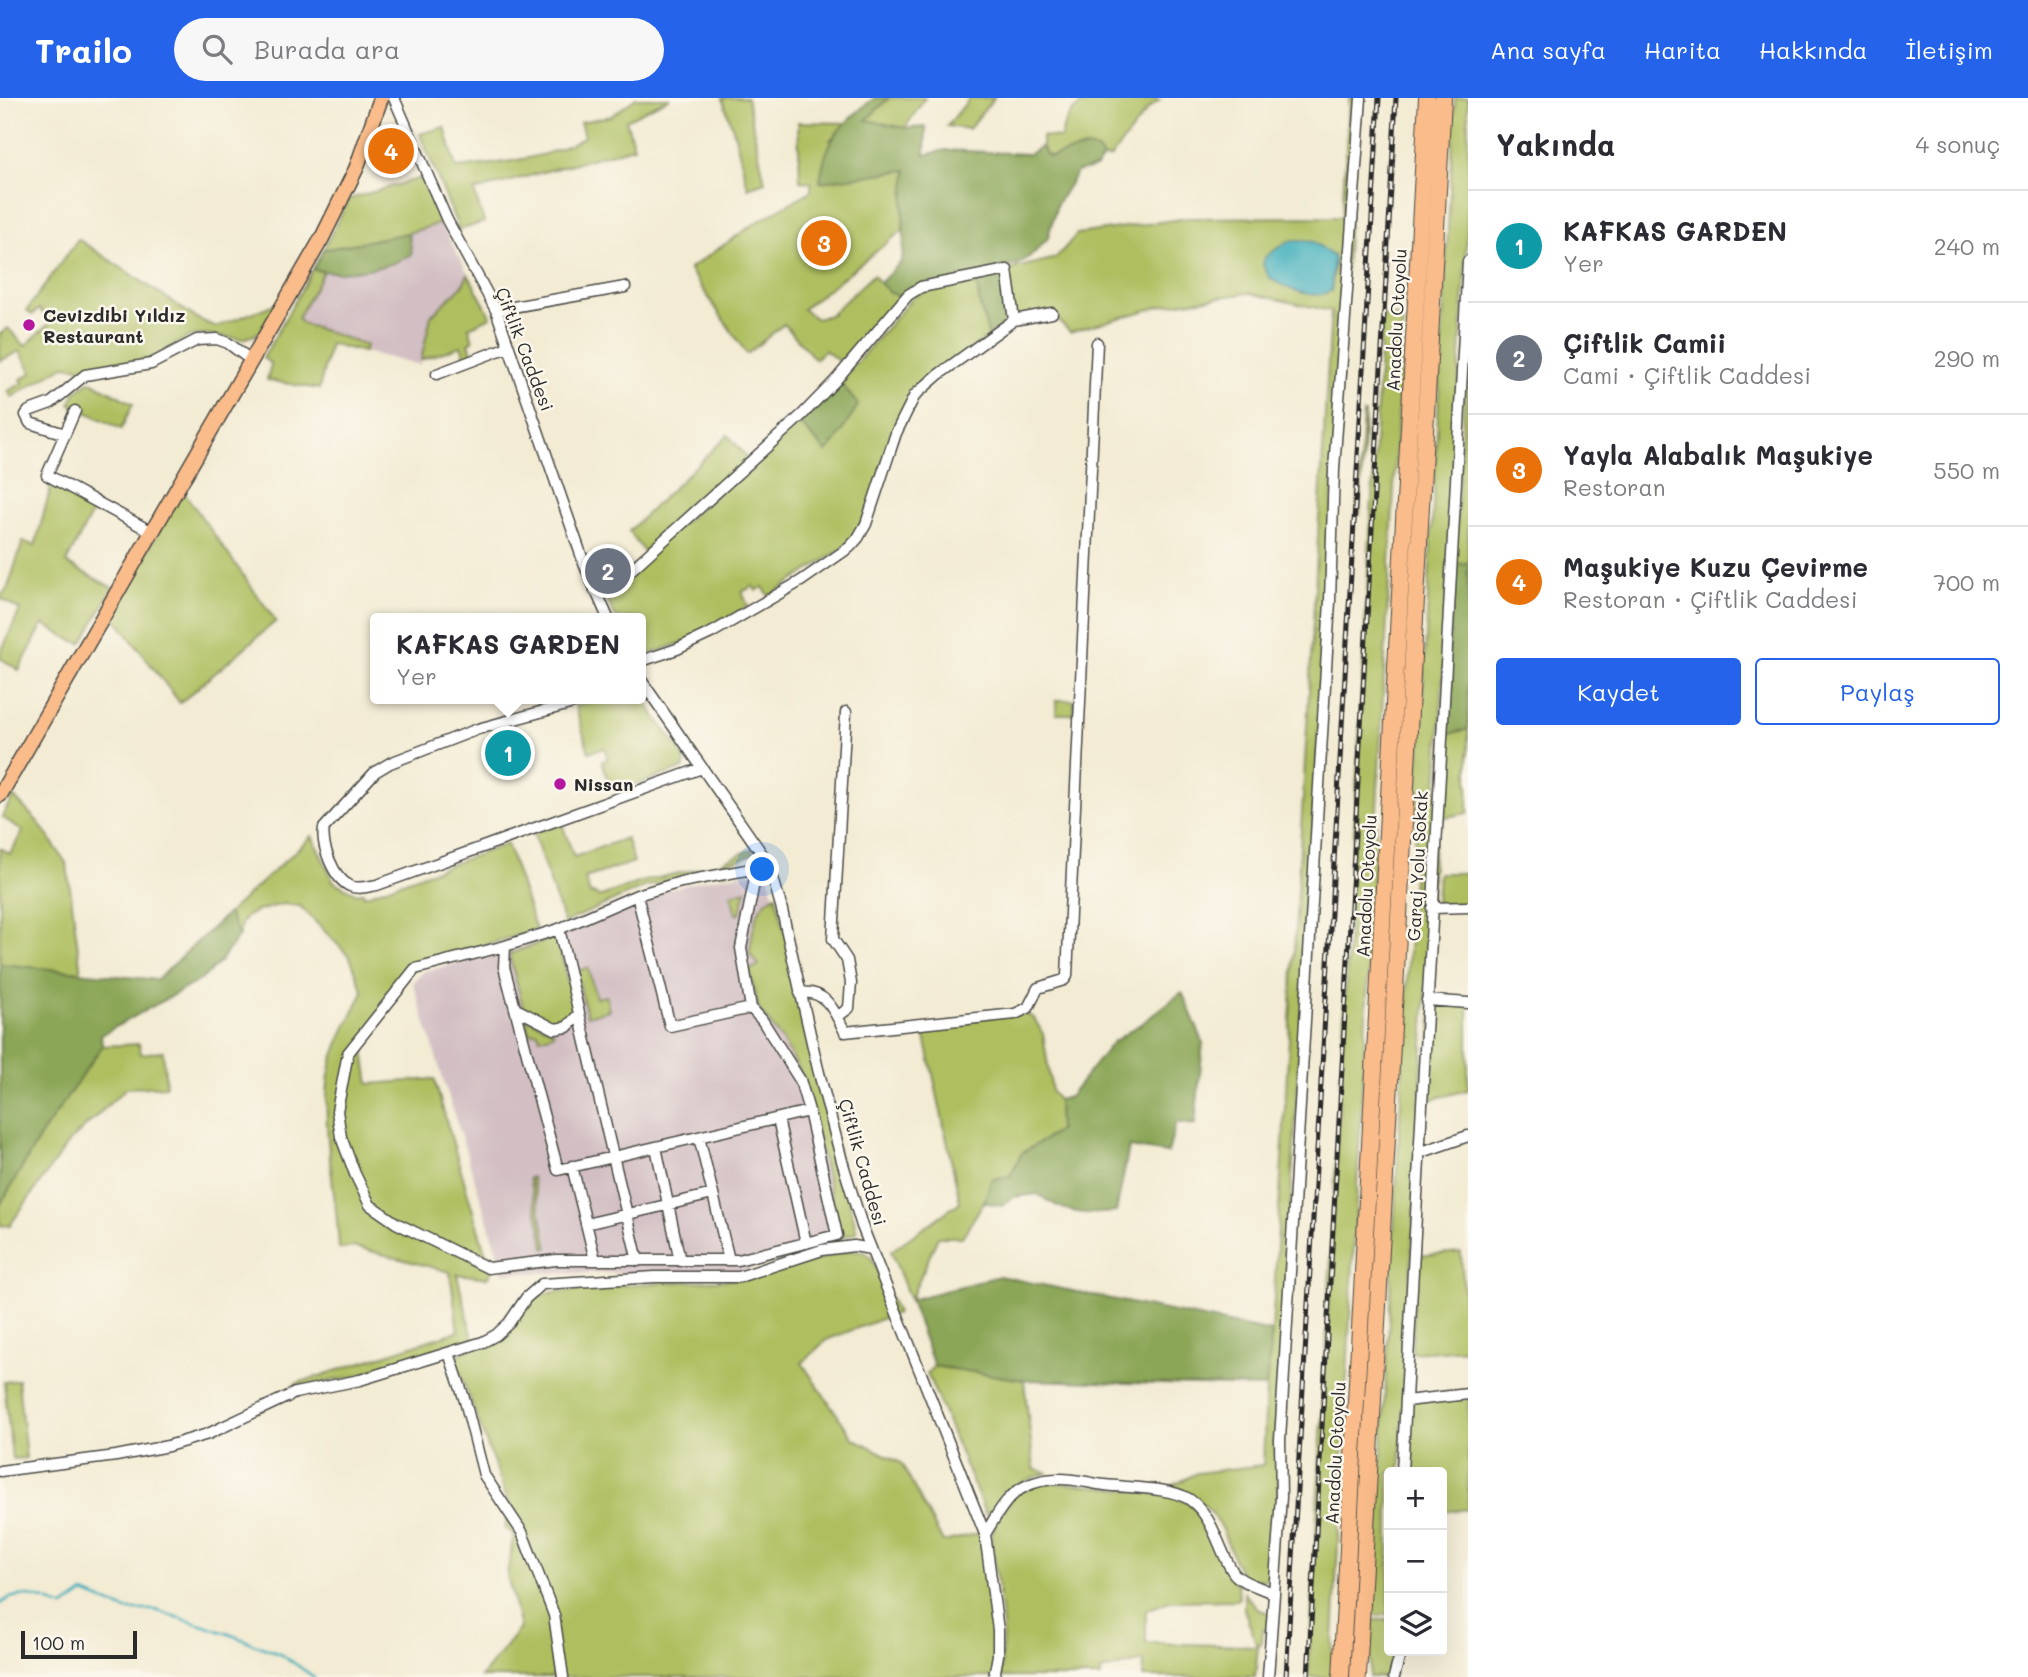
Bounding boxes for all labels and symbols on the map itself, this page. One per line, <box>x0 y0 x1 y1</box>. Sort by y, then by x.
pin: 4 <box>368 125 414 177</box>
pin: 3 <box>801 217 847 269</box>
street label: Anadolu Otoyolu <box>1380 248 1412 392</box>
street label: Çiftlik Caddesi <box>490 284 560 414</box>
place label: Cevizdibi Yıldız Restaurant <box>43 303 185 348</box>
marker: Cevizdibi Yıldız Restaurant <box>21 317 37 333</box>
pin: 2 <box>585 545 631 597</box>
pin: 1 <box>485 727 531 779</box>
place label: Nissan <box>574 772 633 796</box>
marker: Nissan <box>552 776 568 792</box>
street label: Garaj Yolu Sokak <box>1401 790 1433 942</box>
street label: Anadolu Otoyolu <box>1350 814 1382 958</box>
your location <box>745 852 779 886</box>
street label: Çiftlik Caddesi <box>833 1096 893 1228</box>
street label: Anadolu Otoyolu <box>1319 1381 1351 1525</box>
scale bar <box>21 1628 136 1660</box>

